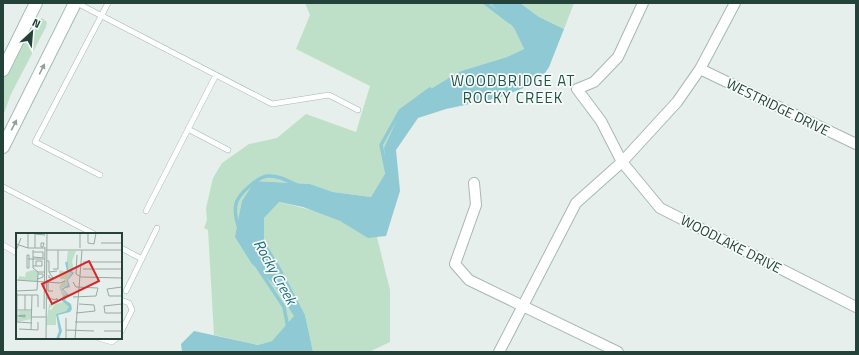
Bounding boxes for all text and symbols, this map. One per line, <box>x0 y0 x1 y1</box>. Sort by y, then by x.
north arrow <box>12 12 52 52</box>
text: N <box>29 14 43 32</box>
one-way arrow <box>39 63 45 75</box>
district label: WOODBRIDGE AT ROCKY CREEK <box>451 69 575 109</box>
street label: WESTRIDGE DRIVE <box>723 72 834 141</box>
one-way arrow <box>11 120 17 131</box>
street label: WOODLAKE DRIVE <box>677 209 786 278</box>
inset map <box>16 233 122 339</box>
water label: Rocky Creek <box>248 235 304 311</box>

